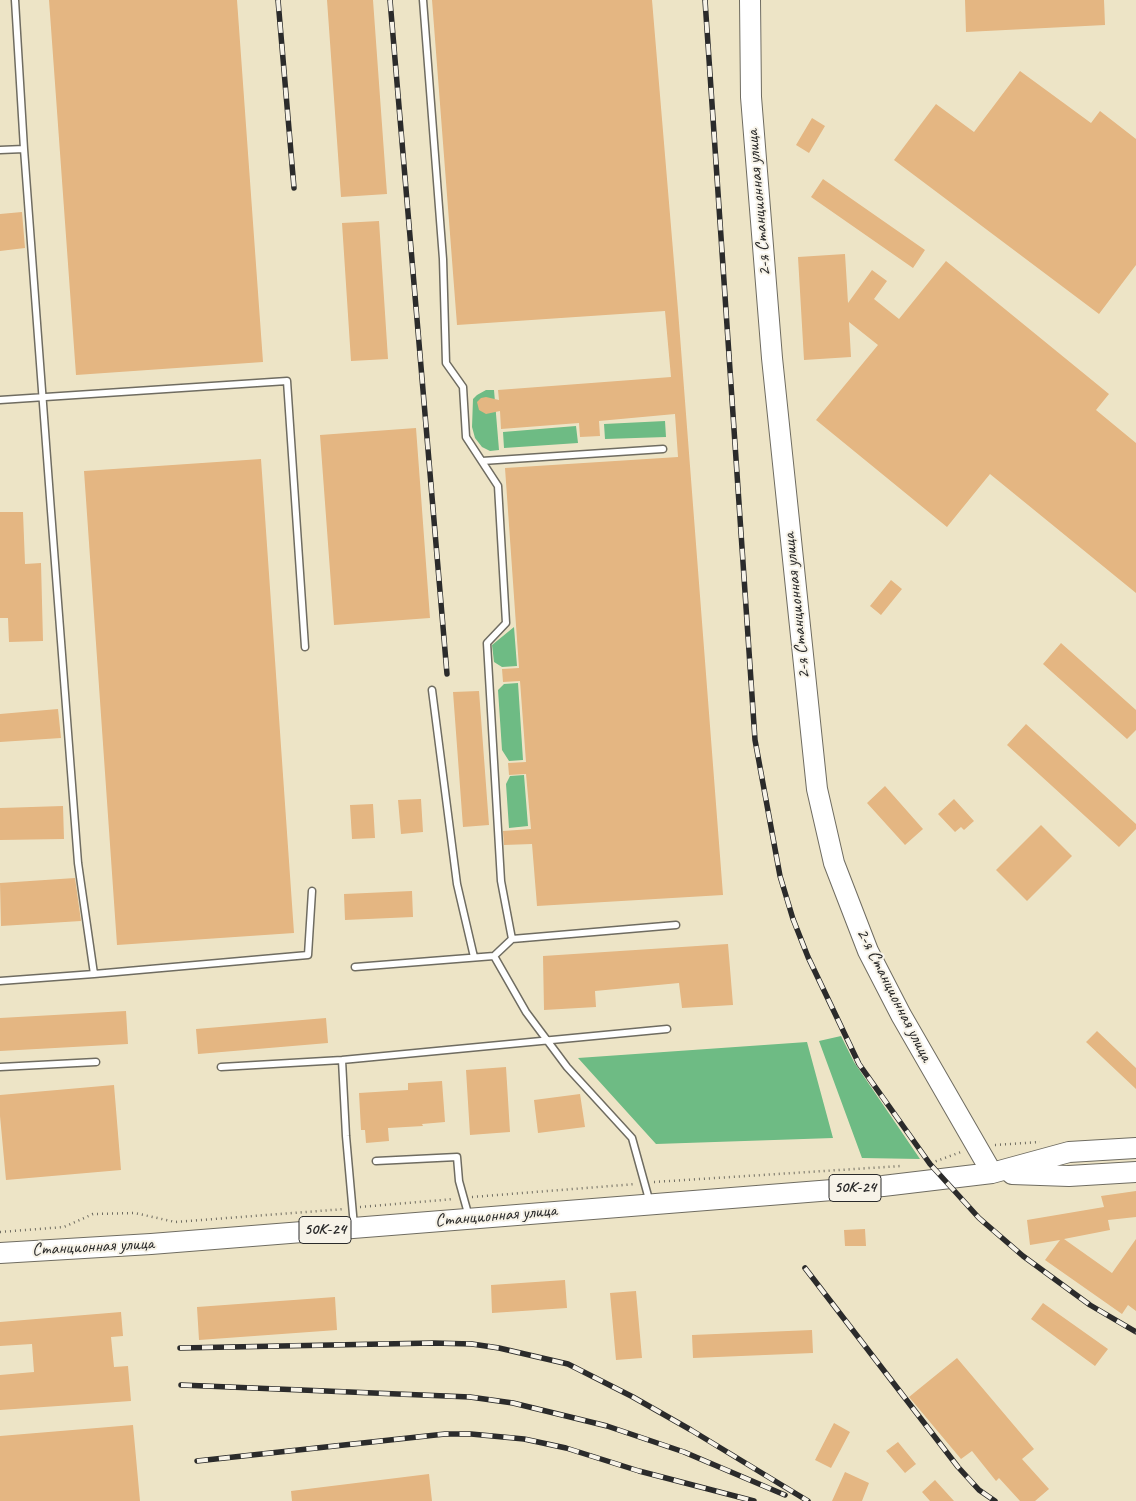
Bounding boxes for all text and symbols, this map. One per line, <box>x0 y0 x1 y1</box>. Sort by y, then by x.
street label: 2-я Станционная улица <box>742 129 776 277</box>
street label: 2-я Станционная улица <box>779 532 815 680</box>
street label: 2-я Станционная улица <box>851 925 937 1065</box>
road number: 50К-24 <box>829 1174 881 1202</box>
street label: Станционная улица <box>434 1200 558 1232</box>
road number: 50К-24 <box>299 1216 351 1244</box>
street label: Станционная улица <box>31 1233 155 1261</box>

